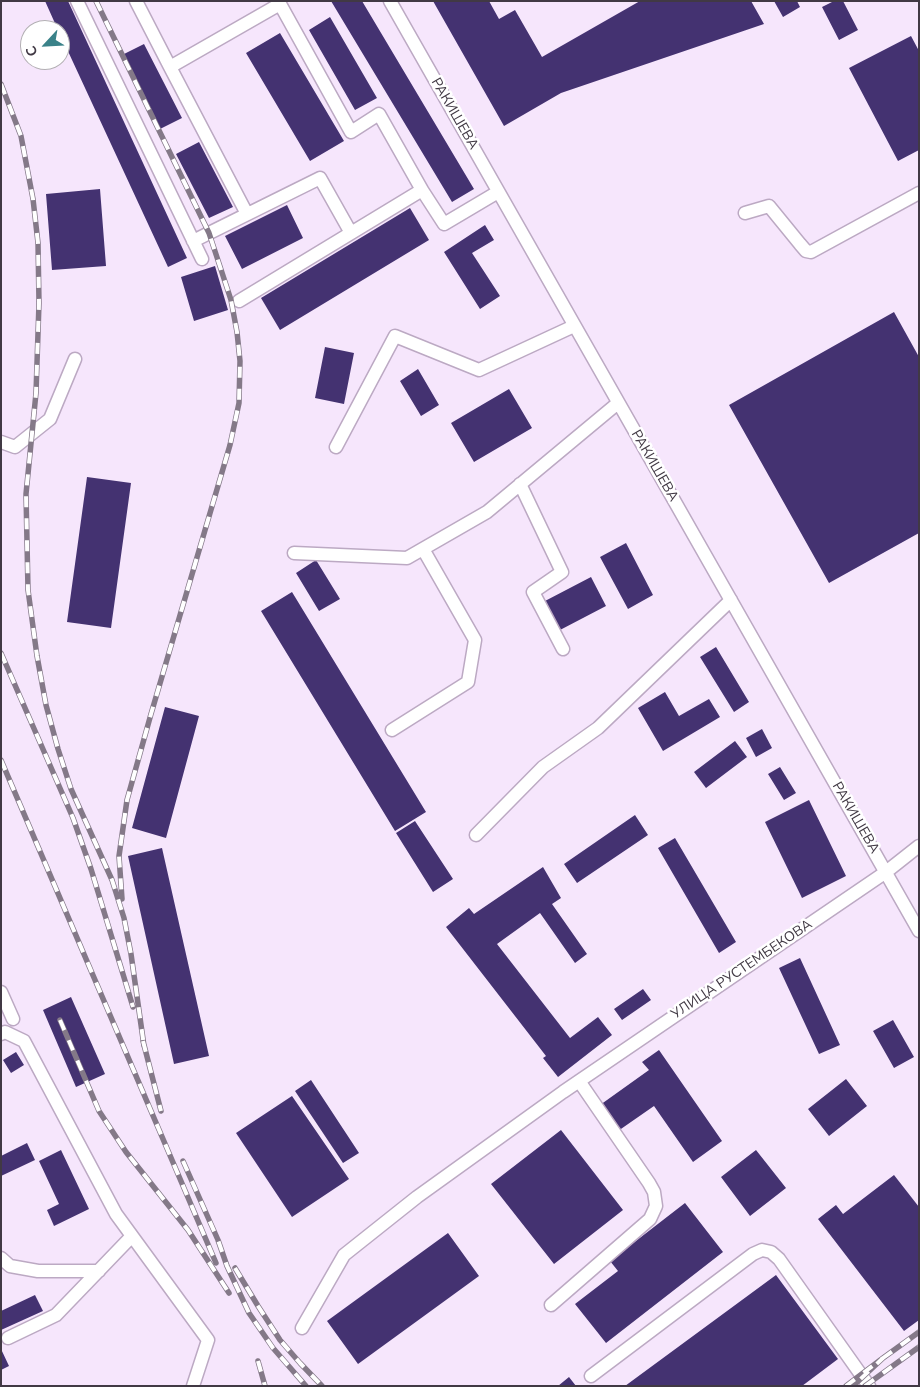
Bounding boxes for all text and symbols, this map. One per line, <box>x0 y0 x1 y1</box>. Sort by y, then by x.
north arrow <box>20 20 70 70</box>
text: С <box>21 43 42 59</box>
street label: РАКИШЕВА <box>427 75 481 153</box>
street label: РАКИШЕВА <box>627 427 681 505</box>
street label: РАКИШЕВА <box>828 779 882 857</box>
street label: УЛИЦА РУСТЕМБЕКОВА <box>668 916 816 1024</box>

